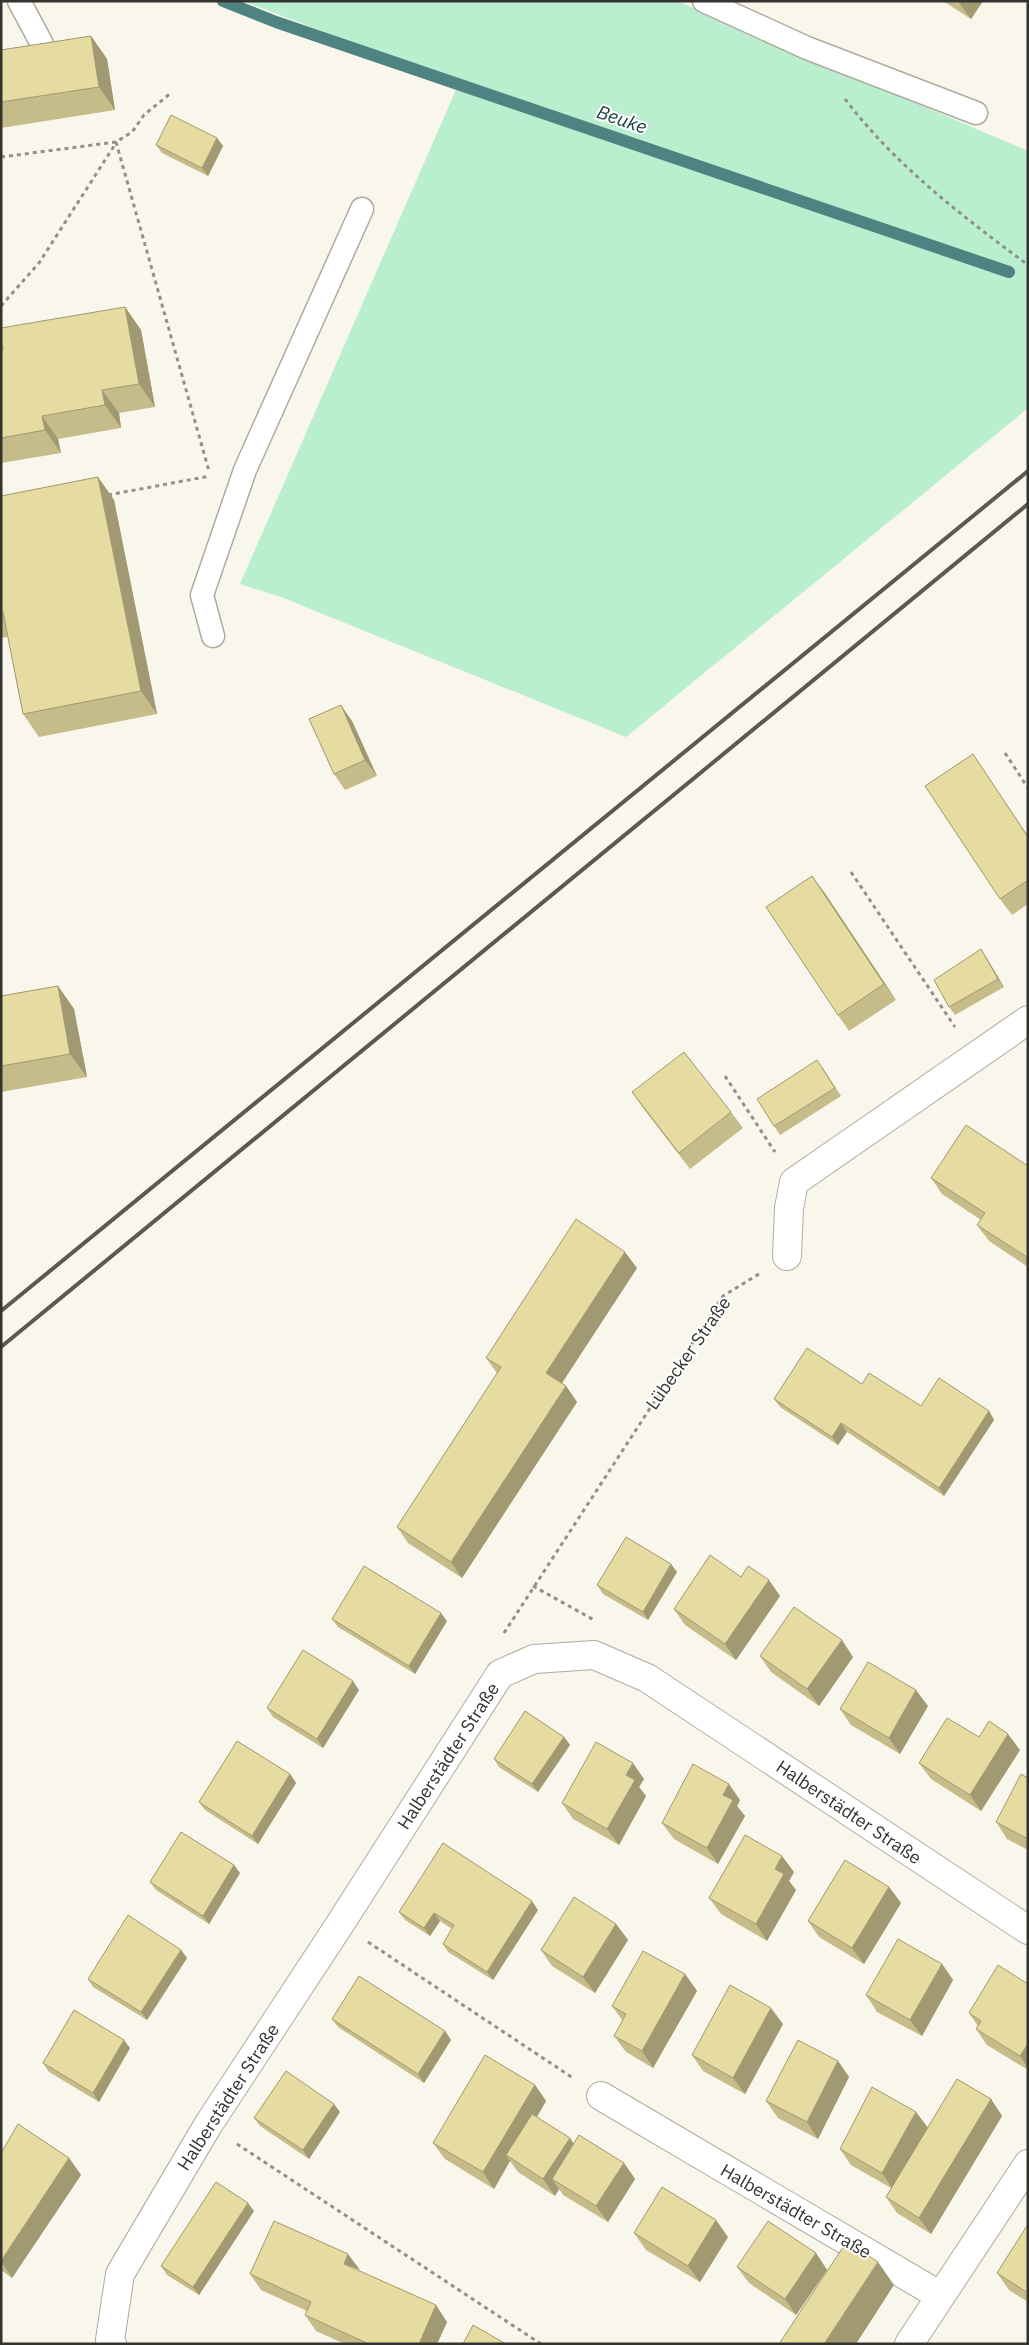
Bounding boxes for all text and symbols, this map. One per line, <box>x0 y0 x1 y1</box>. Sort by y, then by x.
water label: Beuke <box>594 99 650 139</box>
street label: Lübecker Straße <box>641 1292 736 1414</box>
street label: Halberstädter Straße <box>392 1678 504 1834</box>
street label: Halberstädter Straße <box>772 1755 926 1869</box>
street label: Halberstädter Straße <box>172 2019 284 2175</box>
street label: Halberstädter Straße <box>716 2158 876 2264</box>

